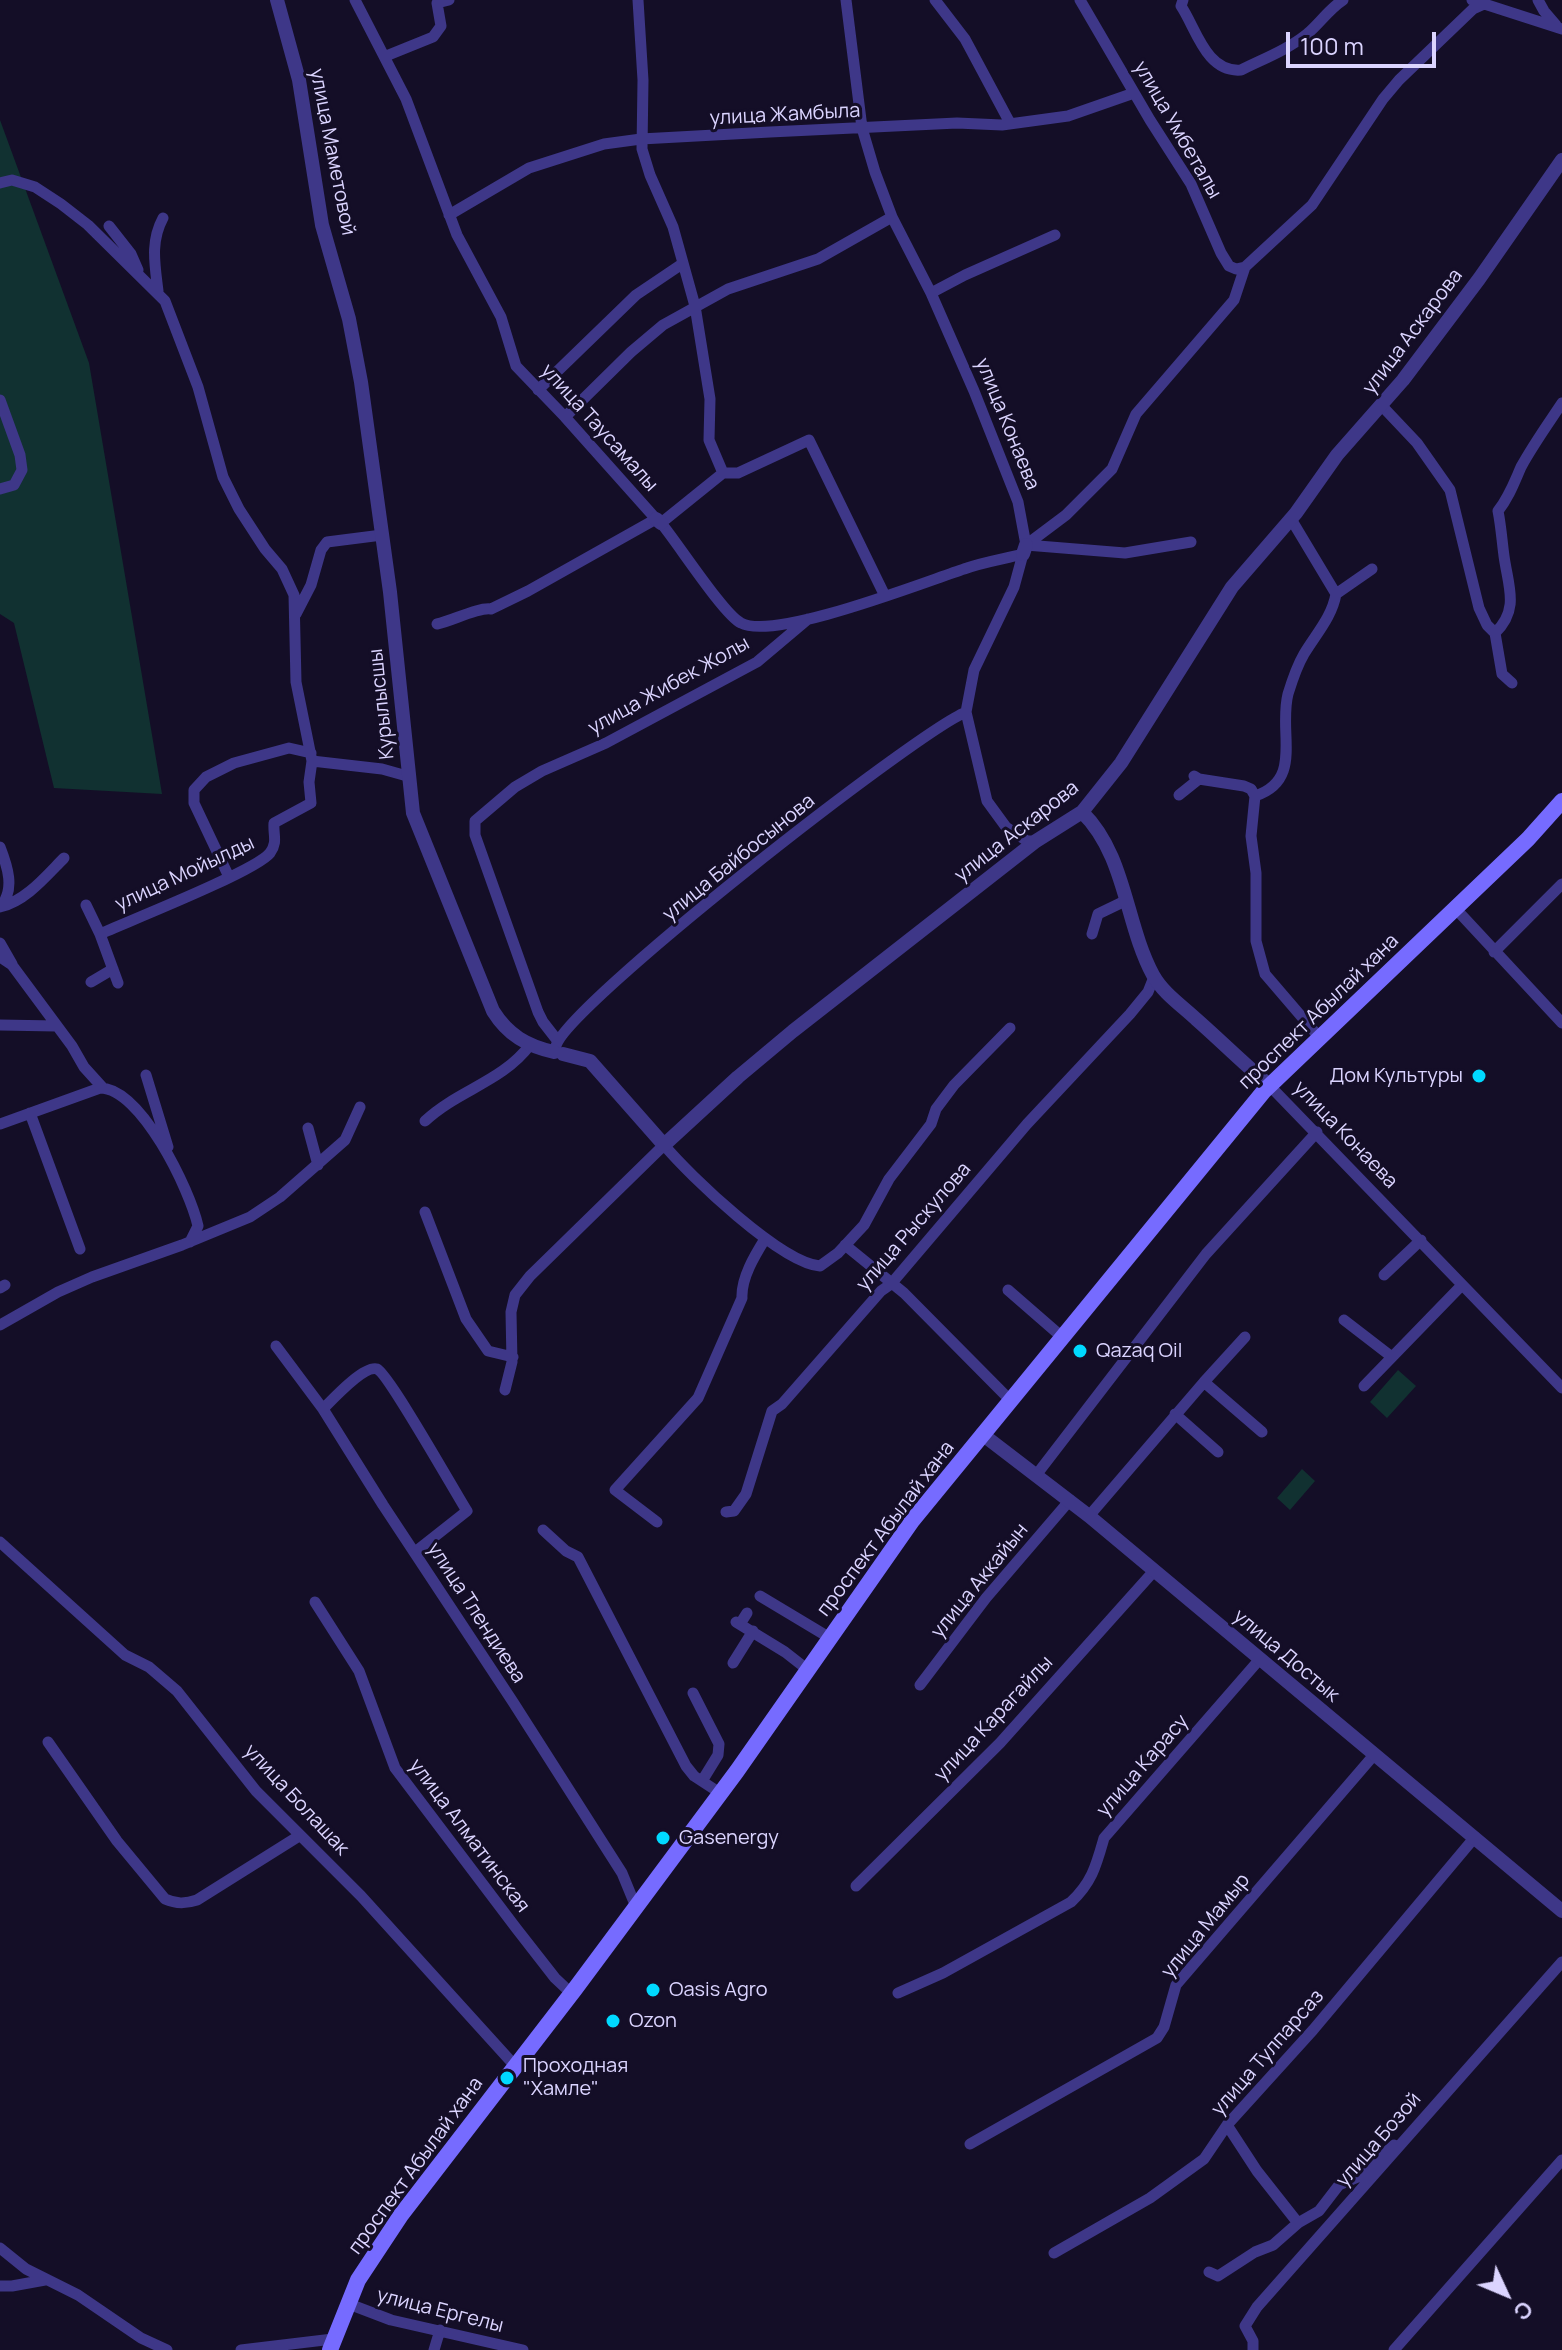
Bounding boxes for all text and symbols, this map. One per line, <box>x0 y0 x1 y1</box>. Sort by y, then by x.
scale bar <box>1290 16 1440 66</box>
text: 100 m <box>1300 29 1364 62</box>
street label: улица Умбеталы <box>1128 57 1226 203</box>
street label: улица Маметовой <box>304 67 360 237</box>
street label: улица Жамбыла <box>709 99 861 131</box>
street label: улица Аскарова <box>1358 265 1468 399</box>
street label: улица Конаева <box>970 355 1044 493</box>
street label: улица Таусамалы <box>535 359 663 497</box>
street label: улица Жибек Жолы <box>584 632 754 740</box>
street label: Курылысшы <box>364 647 400 761</box>
street label: улица Аскарова <box>950 776 1084 888</box>
street label: улица Байбосынова <box>658 789 820 927</box>
street label: улица Мойылды <box>112 831 258 917</box>
street label: проспект Абылай хана <box>1234 929 1404 1095</box>
place label: Дом Культуры <box>1329 1064 1463 1088</box>
marker: Дом Культуры <box>1470 1067 1488 1085</box>
street label: улица Конаева <box>1288 1076 1402 1194</box>
street label: улица Рыскулова <box>852 1158 976 1296</box>
place label: Qazaq Oil <box>1096 1339 1182 1363</box>
marker: Qazaq Oil <box>1071 1342 1089 1360</box>
street label: проспект Абылай хана <box>812 1437 960 1621</box>
street label: улица Аккайын <box>926 1519 1034 1643</box>
street label: улица Тлендиева <box>422 1538 530 1688</box>
street label: улица Достык <box>1228 1605 1344 1707</box>
street label: улица Карагайлы <box>930 1651 1058 1787</box>
street label: улица Карасу <box>1092 1710 1194 1822</box>
street label: улица Болашак <box>238 1739 354 1861</box>
street label: улица Алматинская <box>403 1754 535 1918</box>
place label: Gasenergy <box>679 1826 779 1850</box>
marker: Gasenergy <box>654 1829 672 1847</box>
street label: улица Мамыр <box>1157 1869 1255 1983</box>
place label: Oasis Agro <box>669 1978 768 2002</box>
marker: Oasis Agro <box>644 1981 662 1999</box>
street label: улица Тулпарсаз <box>1207 1985 1329 2121</box>
place label: Ozon <box>629 2009 677 2033</box>
marker: Ozon <box>604 2012 622 2030</box>
place label: Проходная "Хамле" <box>523 2054 628 2101</box>
marker: Проходная "Хамле" <box>498 2069 516 2087</box>
street label: проспект Абылай хана <box>344 2073 488 2259</box>
street label: улица Бозой <box>1331 2088 1427 2192</box>
north arrow <box>1466 2254 1546 2334</box>
street label: улица Ергелы <box>374 2284 506 2338</box>
text: С <box>1507 2294 1540 2327</box>

